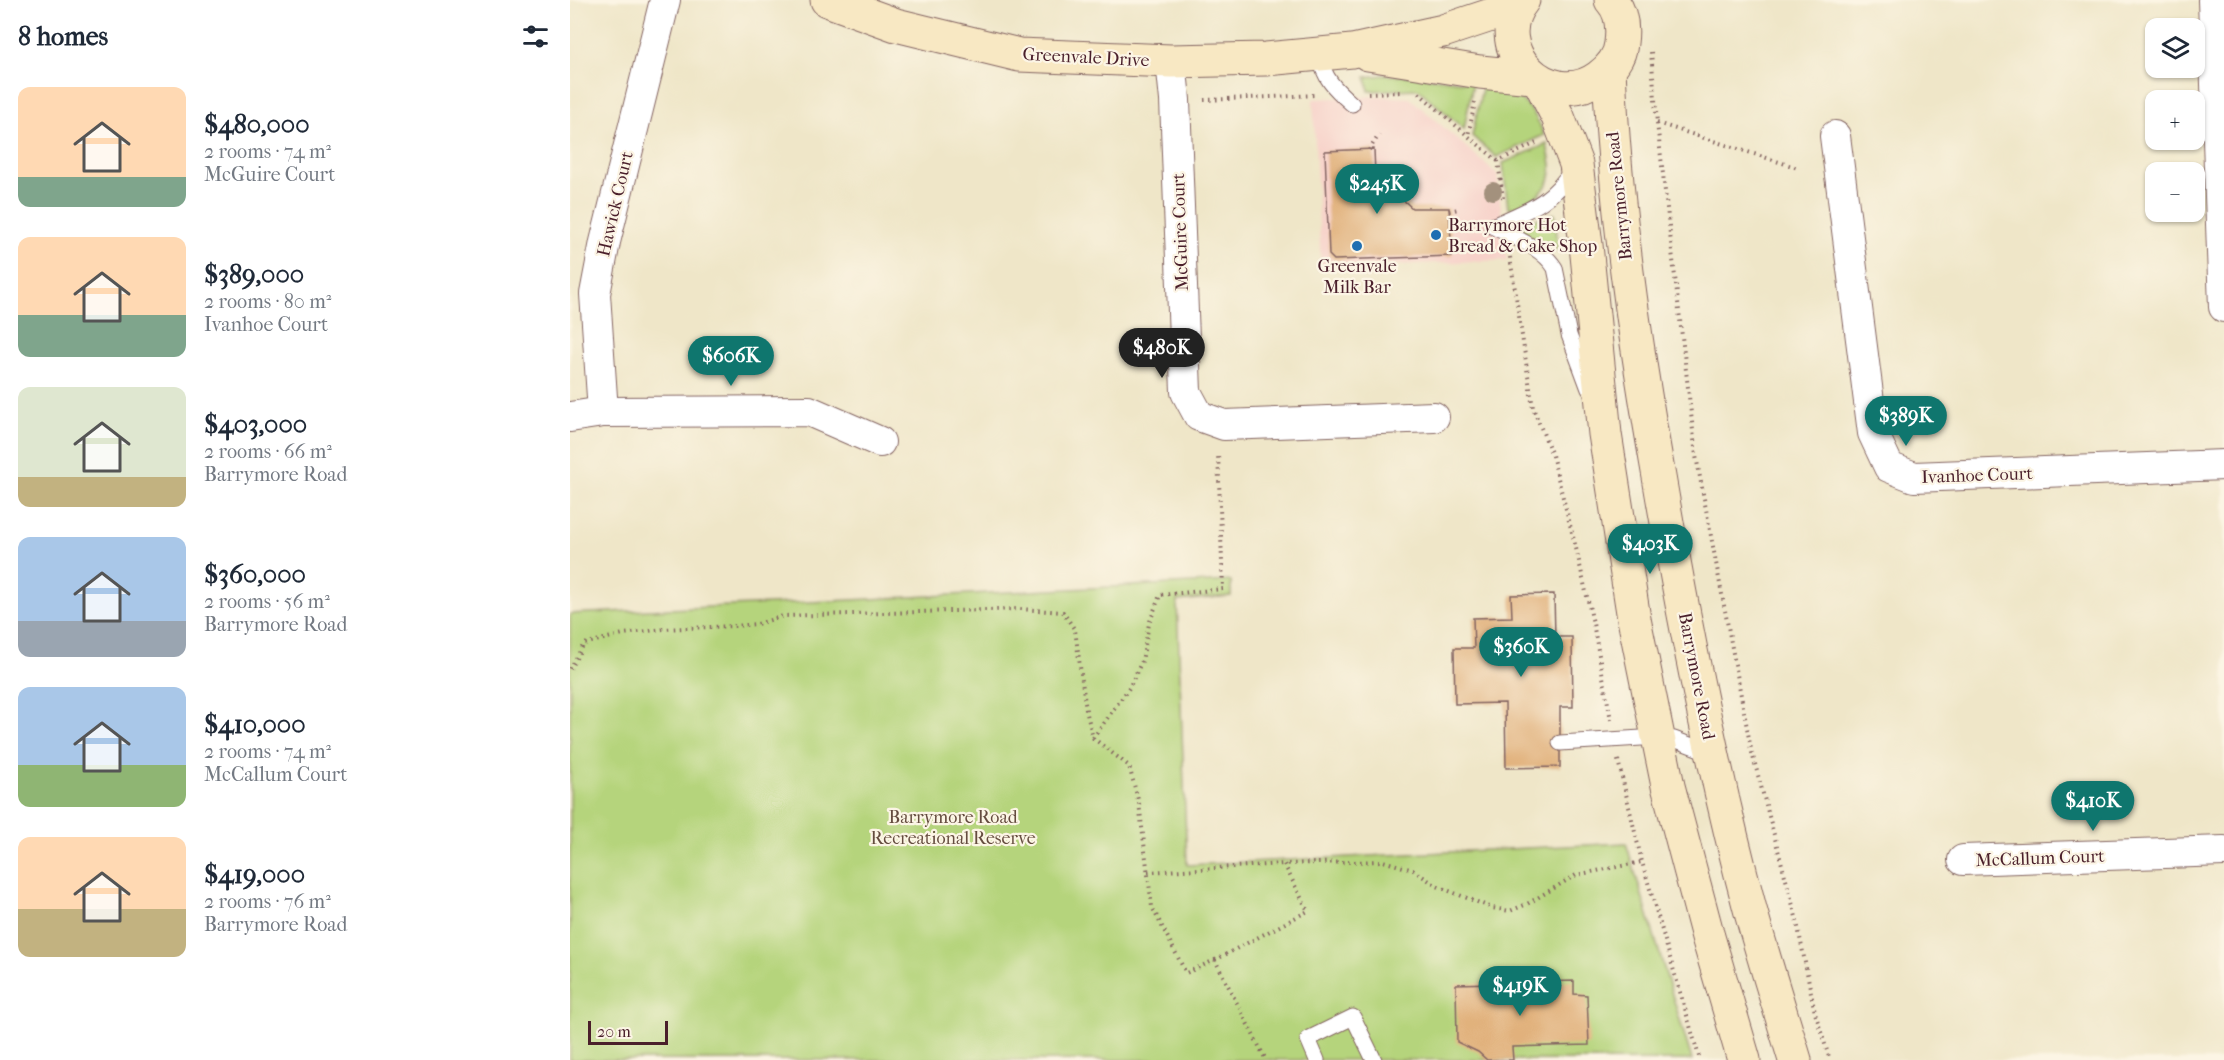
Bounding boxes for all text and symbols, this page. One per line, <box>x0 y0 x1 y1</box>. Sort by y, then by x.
map controls <box>2145 18 2205 222</box>
button: layers <box>2145 18 2205 78</box>
icon: filters <box>519 20 552 53</box>
text: 8 homes <box>18 21 108 52</box>
street label: Greenvale Drive <box>1022 44 1150 71</box>
button: + <box>2145 90 2205 150</box>
text: $480,000 <box>204 109 310 140</box>
icon: home <box>66 111 138 183</box>
street label: Barrymore Road <box>1602 130 1637 261</box>
text: 2 rooms · 74 m² <box>204 140 331 163</box>
street label: Hawick Court <box>593 149 638 259</box>
button: − <box>2145 162 2205 222</box>
text: McGuire Court <box>204 163 335 186</box>
pin: $245K <box>1335 164 1419 215</box>
street label: McGuire Court <box>1168 172 1193 291</box>
text: $245K <box>1349 172 1405 195</box>
place label: Barrymore Hot Bread & Cake Shop <box>1448 215 1597 257</box>
marker: Barrymore Hot Bread & Cake Shop <box>1429 228 1443 242</box>
marker: Greenvale Milk Bar <box>1350 239 1364 253</box>
place label: Greenvale Milk Bar <box>1317 256 1397 298</box>
text: $389,000 <box>204 259 304 290</box>
icon: home <box>66 261 138 333</box>
text: 2 rooms · 80 m² <box>204 290 331 313</box>
text: Ivanhoe Court <box>204 313 328 336</box>
pin: $480K <box>1120 328 1204 379</box>
pin: $606K <box>689 336 773 387</box>
text: $480K <box>1133 336 1191 359</box>
text: $606K <box>702 344 760 367</box>
pin: $389K <box>1864 396 1948 447</box>
text: $389K <box>1879 404 1933 427</box>
text: $403,000 <box>204 409 307 440</box>
icon: home <box>66 411 138 483</box>
text: 2 rooms · 66 m² <box>204 440 332 463</box>
text: Barrymore Road <box>204 463 347 486</box>
street label: Ivanhoe Court <box>1921 463 2034 488</box>
pin: $403K <box>1608 524 1692 575</box>
text: $403K <box>1622 532 1678 555</box>
text: $360,000 <box>204 559 306 590</box>
icon: home <box>66 561 138 633</box>
text: 2 rooms · 56 m² <box>204 590 330 613</box>
street label: Barrymore Road <box>1674 611 1719 742</box>
text: Barrymore Road <box>204 613 347 636</box>
pin: $360K <box>1479 627 1563 678</box>
text: $360K <box>1493 635 1549 658</box>
text: $410,000 <box>204 709 306 740</box>
icon: home <box>66 711 138 783</box>
text: 2 rooms · 74 m² <box>204 740 331 763</box>
text: McCallum Court <box>204 763 347 786</box>
pin: $410K <box>2051 781 2135 832</box>
text: $410K <box>2065 789 2121 812</box>
park label: Barrymore Road Recreational Reserve <box>870 807 1036 849</box>
street label: McCallum Court <box>1975 846 2105 871</box>
text: $419,000 <box>204 859 305 890</box>
icon: home <box>66 861 138 933</box>
text: 2 rooms · 76 m² <box>204 890 331 913</box>
text: Barrymore Road <box>204 913 347 936</box>
pin: $419K <box>1478 966 1562 1017</box>
text: $419K <box>1493 974 1547 997</box>
scale bar <box>588 1018 668 1046</box>
text: 20 m <box>597 1022 631 1041</box>

